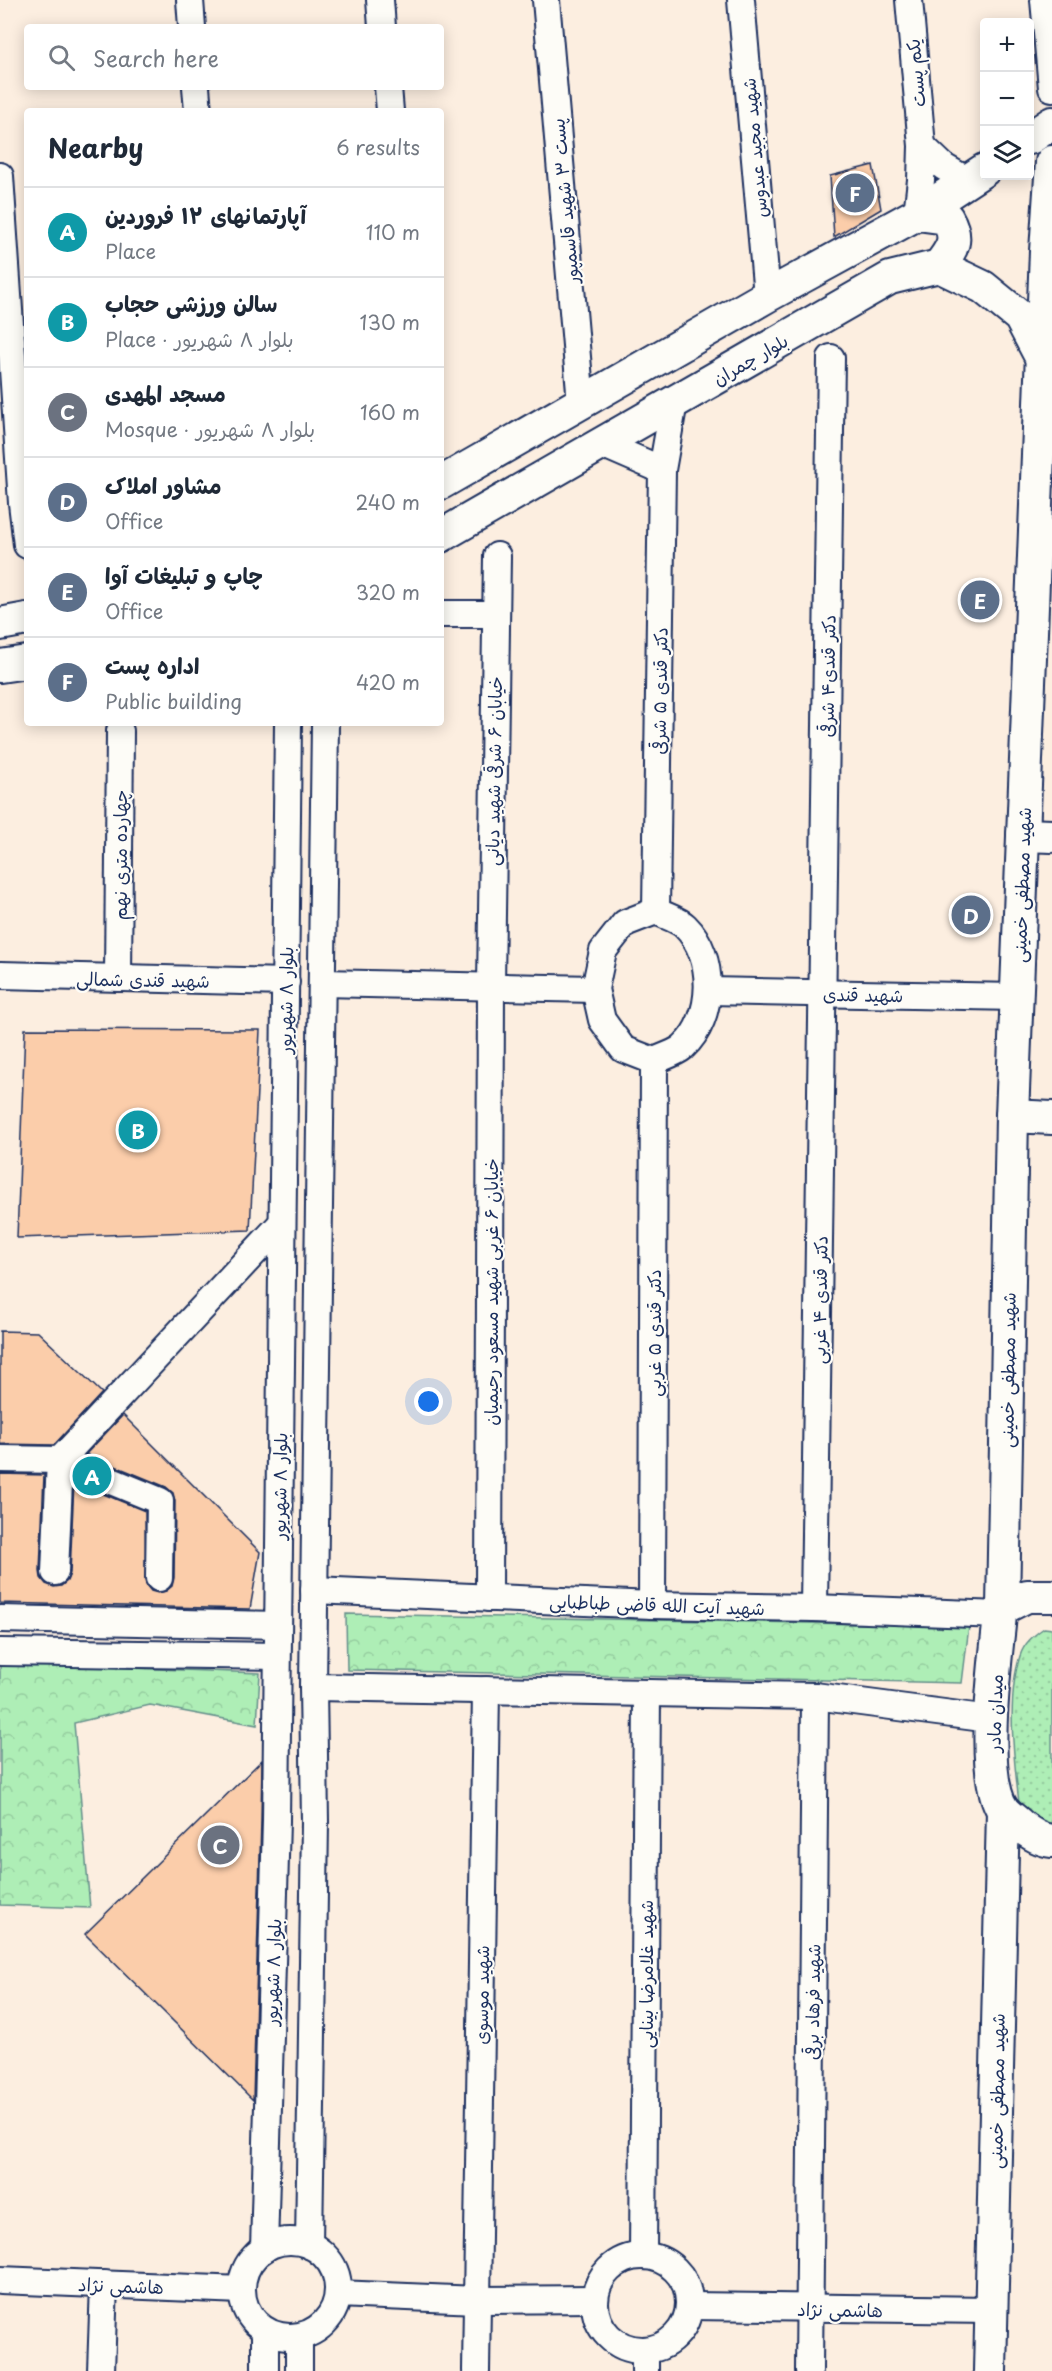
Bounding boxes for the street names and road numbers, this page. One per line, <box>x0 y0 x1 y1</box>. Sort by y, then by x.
street label: یکم پست <box>899 38 933 108</box>
street label: شهید مجید عبدوس <box>734 77 774 219</box>
street label: پست ۳ شهید قاسمپور <box>543 117 585 287</box>
street label: بلوار چمران <box>707 327 793 391</box>
street label: دکتر قندی۴ شرقی <box>812 614 842 738</box>
street label: دکتر قندی ۵ شرقی <box>644 627 674 755</box>
street label: خیابان ۶ شرقی شهید دیانی <box>478 676 508 866</box>
street label: چهارده متری نهم <box>106 790 135 920</box>
street label: شهید مصطفی خمینی <box>1005 807 1037 963</box>
street label: بلوار ۸ شهریور <box>271 946 299 1056</box>
street label: شهید قندی شمالی <box>76 964 210 994</box>
street label: شهید قندی <box>823 980 903 1008</box>
street label: خیابان ۶ غربی شهید مسعود رحیمیان <box>477 1158 504 1426</box>
street label: دکتر قندی ۴ غربی <box>804 1236 834 1364</box>
street label: دکتر قندی ۵ غربی <box>640 1269 667 1397</box>
street label: شهید مصطفی خمینی <box>992 1292 1022 1448</box>
street label: بلوار ۸ شهریور <box>265 1432 293 1542</box>
street label: شهید آیت الله قاضی طباطبایی <box>549 1587 765 1621</box>
street label: میدان مادر <box>979 1674 1009 1754</box>
street label: شهید غلامرضا بینایی <box>632 1900 659 2048</box>
street label: بلوار ۸ شهریور <box>257 1918 287 2028</box>
street label: شهید فرهاد برقی <box>797 1944 827 2060</box>
street label: شهید موسوی <box>467 1945 495 2045</box>
street label: شهید مصطفی خمینی <box>981 2013 1011 2169</box>
street label: هاشمی نژاد <box>78 2270 164 2300</box>
street label: هاشمی نژاد <box>797 2295 883 2323</box>

